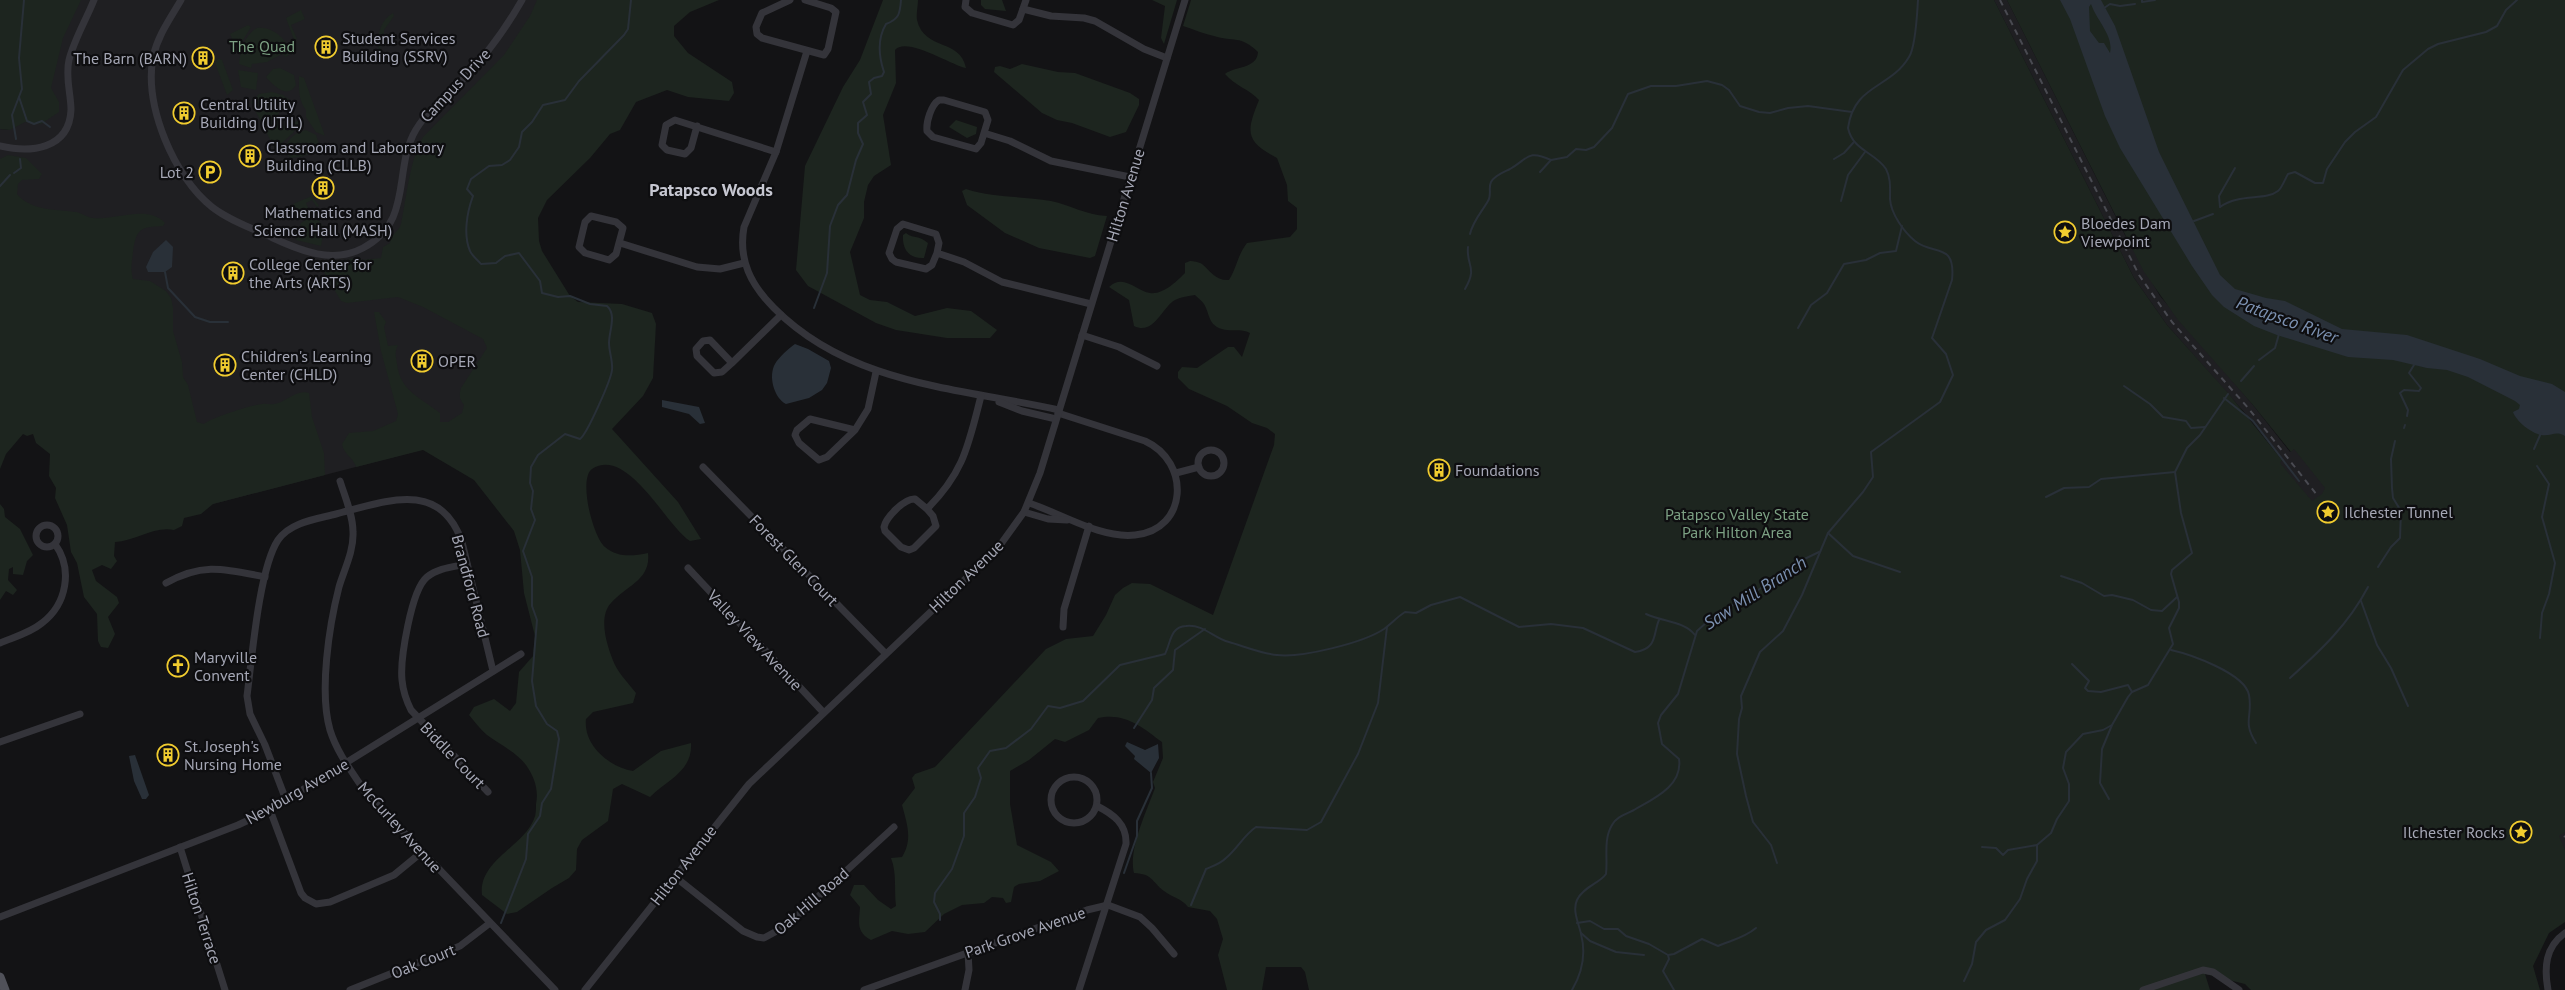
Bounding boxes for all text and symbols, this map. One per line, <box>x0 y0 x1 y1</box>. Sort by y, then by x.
place label: Student Services Building (SSRV) <box>342 28 456 66</box>
building icon: Student Services Building (SSRV) <box>314 35 338 59</box>
park label: The Quad <box>229 36 295 56</box>
street label: Campus Drive <box>416 44 494 126</box>
building icon: The Barn (BARN) <box>191 46 215 70</box>
place label: The Barn (BARN) <box>73 48 187 68</box>
place label: Central Utility Building (UTIL) <box>200 94 303 132</box>
building icon: Central Utility Building (UTIL) <box>172 101 196 125</box>
place label: Classroom and Laboratory Building (CLLB) <box>266 137 444 175</box>
building icon: Classroom and Laboratory Building (CLLB) <box>238 144 262 168</box>
street label: Hilton Avenue <box>1101 146 1149 244</box>
parking icon: Lot 2 <box>198 160 222 184</box>
place label: Lot 2 <box>160 162 194 182</box>
building icon: Mathematics and Science Hall (MASH) <box>311 176 335 200</box>
district label: Patapsco Woods <box>649 178 773 201</box>
place label: Mathematics and Science Hall (MASH) <box>254 202 392 240</box>
place label: Bloedes Dam Viewpoint <box>2080 213 2171 251</box>
place icon: Bloedes Dam Viewpoint <box>2053 220 2077 244</box>
place label: College Center for the Arts (ARTS) <box>249 254 372 292</box>
building icon: College Center for the Arts (ARTS) <box>221 261 245 285</box>
water label: Patapsco River <box>2233 291 2342 349</box>
place label: Children's Learning Center (CHLD) <box>241 346 372 384</box>
building icon: OPER <box>410 349 434 373</box>
place label: OPER <box>438 351 476 371</box>
building icon: Children's Learning Center (CHLD) <box>213 353 237 377</box>
building icon: Foundations <box>1427 458 1451 482</box>
place label: Foundations <box>1455 460 1540 480</box>
place icon: Ilchester Tunnel <box>2316 500 2340 524</box>
place label: Ilchester Tunnel <box>2344 502 2453 522</box>
park label: Patapsco Valley State Park Hilton Area <box>1665 504 1809 542</box>
street label: Forest Glen Court <box>745 510 843 610</box>
street label: Brandford Road <box>448 532 494 640</box>
street label: Hilton Avenue <box>925 535 1007 617</box>
water label: Saw Mill Branch <box>1699 551 1811 634</box>
street label: Valley View Avenue <box>703 585 807 695</box>
place label: Maryville Convent <box>194 647 257 685</box>
church icon: Maryville Convent <box>166 654 190 678</box>
street label: Biddle Court <box>416 717 490 793</box>
place label: St. Joseph's Nursing Home <box>184 736 282 774</box>
building icon: St. Joseph's Nursing Home <box>156 743 180 767</box>
street label: Newburg Avenue <box>242 753 352 829</box>
street label: McCurley Avenue <box>354 777 446 877</box>
place icon: Ilchester Rocks <box>2509 820 2533 844</box>
street label: Hilton Avenue <box>646 821 720 909</box>
place label: Ilchester Rocks <box>2403 822 2505 842</box>
street label: Oak Hill Road <box>769 863 853 939</box>
street label: Hilton Terrace <box>178 870 226 966</box>
street label: Park Grove Avenue <box>962 902 1088 962</box>
street label: Oak Court <box>388 939 459 983</box>

